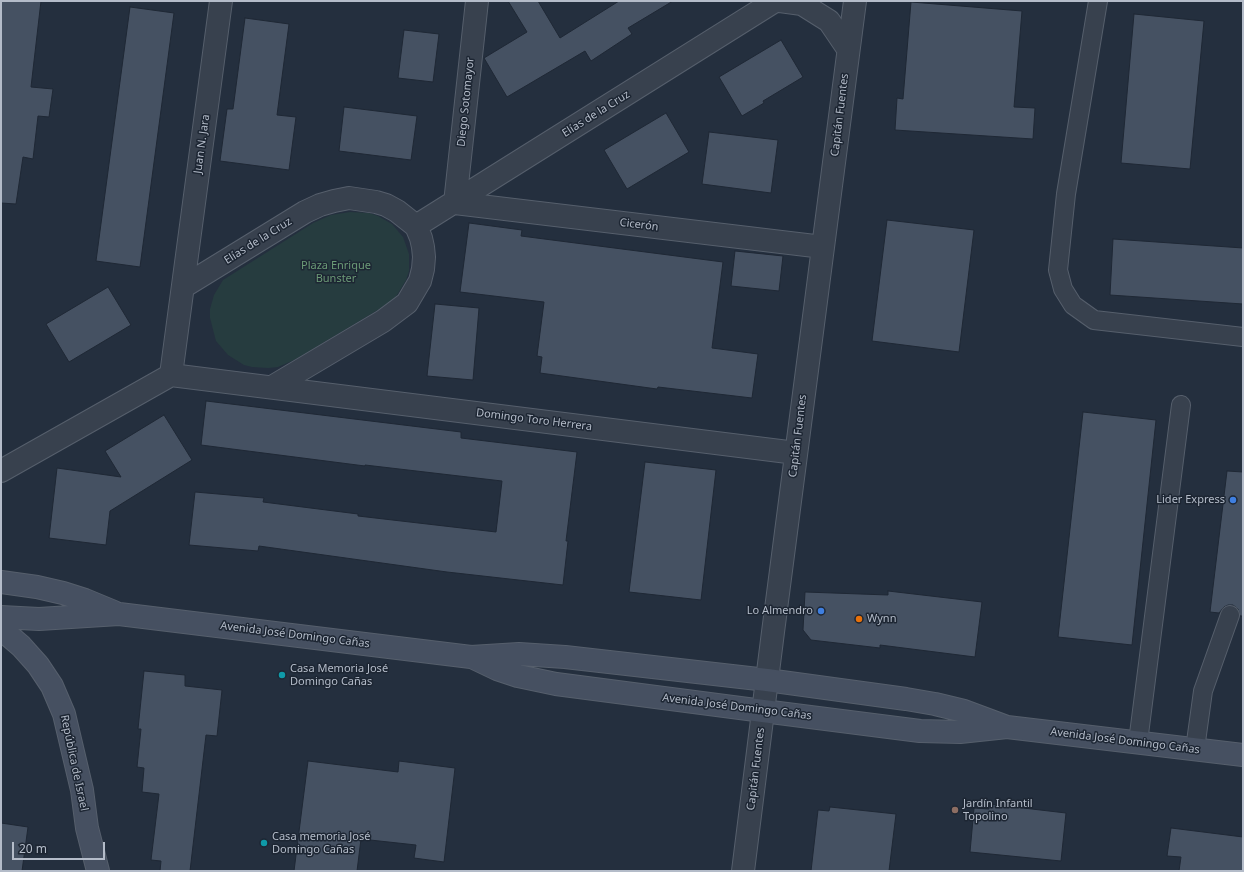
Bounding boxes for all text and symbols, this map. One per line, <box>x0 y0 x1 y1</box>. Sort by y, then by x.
street label: Diego Sotomayor <box>455 57 477 147</box>
street label: Capitán Fuentes <box>828 73 852 157</box>
street label: Elías de la Cruz <box>560 88 632 140</box>
street label: Juan N. Jara <box>191 114 213 174</box>
street label: Elías de la Cruz <box>222 215 294 267</box>
street label: Cicerón <box>619 216 659 234</box>
park label: Plaza Enrique Bunster <box>301 259 371 285</box>
street label: Capitán Fuentes <box>786 394 810 478</box>
street label: Domingo Toro Herrera <box>475 406 593 434</box>
place label: Lider Express <box>1156 493 1225 507</box>
marker: Lider Express <box>1228 495 1238 505</box>
place label: Lo Almendro <box>747 604 813 618</box>
marker: Lo Almendro <box>816 606 826 616</box>
place label: Wynn <box>867 612 896 626</box>
marker: Wynn <box>854 614 864 624</box>
street label: Avenida José Domingo Cañas <box>220 619 370 651</box>
place label: Casa Memoria José Domingo Cañas <box>290 662 388 688</box>
marker: Casa Memoria José Domingo Cañas <box>277 670 287 680</box>
street label: Avenida José Domingo Cañas <box>662 691 812 723</box>
street label: República de Israel <box>57 714 91 812</box>
street label: Avenida José Domingo Cañas <box>1050 725 1200 757</box>
street label: Capitán Fuentes <box>744 727 768 811</box>
place label: Jardín Infantil Topolino <box>963 797 1033 823</box>
marker: Jardín Infantil Topolino <box>950 805 960 815</box>
place label: Casa memoria José Domingo Cañas <box>272 830 370 856</box>
scale bar <box>14 834 107 860</box>
marker: Casa memoria José Domingo Cañas <box>259 838 269 848</box>
text: 20 m <box>19 840 47 857</box>

